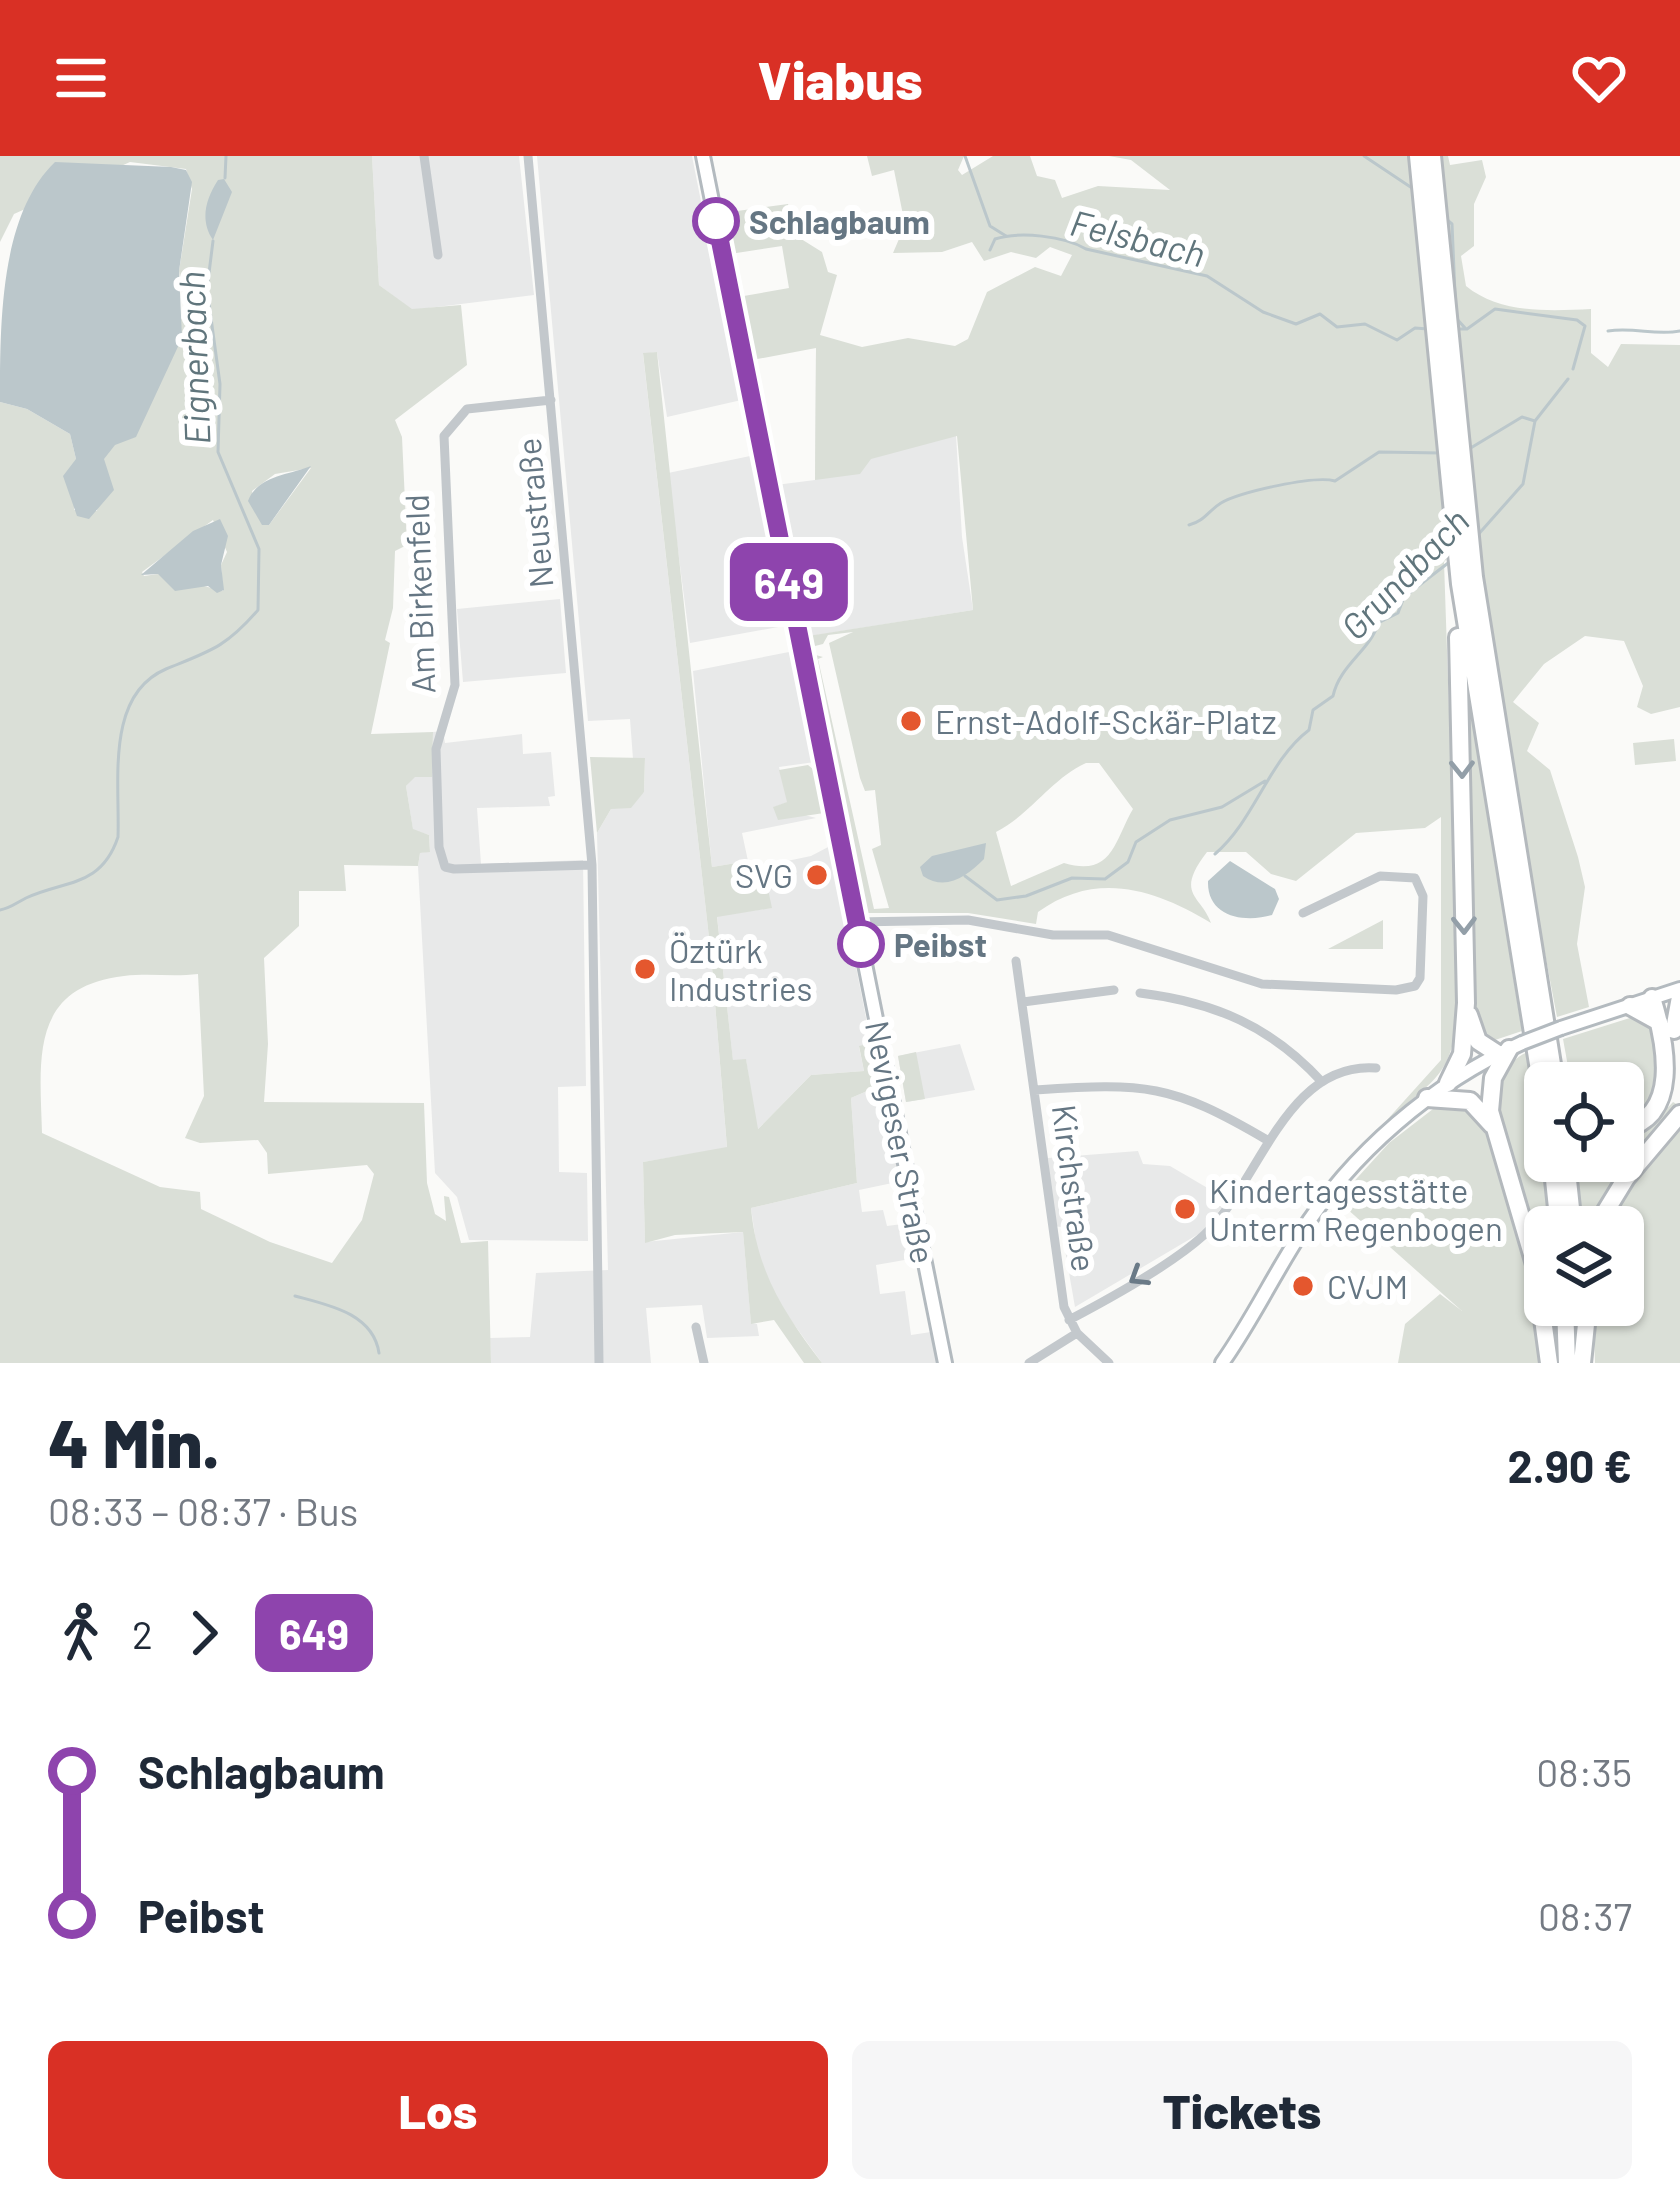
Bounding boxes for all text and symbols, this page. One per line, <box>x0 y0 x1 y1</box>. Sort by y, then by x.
icon: menu <box>48 45 114 111</box>
icon: heart <box>1566 45 1632 111</box>
text: Viabus <box>757 46 923 111</box>
marker: Schlagbaum <box>694 199 738 243</box>
water label: Felsbach <box>1066 200 1210 274</box>
place label: Schlagbaum <box>749 201 930 241</box>
water label: Eignerbach <box>168 270 218 446</box>
street label: Neustraße <box>508 436 560 590</box>
street label: Am Birkenfeld <box>396 494 442 694</box>
water label: Grundbach <box>1331 499 1477 647</box>
line badge: 649 <box>720 543 858 621</box>
text: 649 <box>754 557 824 607</box>
place label: Ernst-Adolf-Sckär-Platz <box>935 701 1276 741</box>
marker: Ernst-Adolf-Sckär-Platz <box>898 708 924 734</box>
one-way arrow <box>1449 761 1475 779</box>
place label: SVG <box>735 855 793 895</box>
marker: SVG <box>804 862 830 888</box>
one-way arrow <box>1451 916 1477 935</box>
marker: Peibst <box>839 922 883 966</box>
place label: Peibst <box>894 924 987 964</box>
place label: Öztürk Industries <box>669 930 812 1008</box>
marker: Öztürk Industries <box>632 956 658 982</box>
street label: Nevigeser Straße <box>858 1017 944 1267</box>
map controls <box>1524 1062 1644 1326</box>
button: locate <box>1524 1062 1644 1182</box>
street label: Kirchstraße <box>1045 1102 1105 1274</box>
place label: Kindertagesstätte Unterm Regenbogen <box>1209 1170 1503 1248</box>
marker: Kindertagesstätte Unterm Regenbogen <box>1172 1196 1198 1222</box>
button: layers <box>1524 1206 1644 1326</box>
one-way arrow <box>1129 1263 1151 1286</box>
place label: CVJM <box>1327 1266 1408 1306</box>
marker: CVJM <box>1290 1273 1316 1299</box>
text: 4 Min. <box>48 1402 220 1481</box>
text: 2.90 € <box>1508 1438 1632 1492</box>
text: 08:33 – 08:37 · Bus <box>48 1487 358 1534</box>
icon: walk <box>48 1600 114 1666</box>
icon: forward <box>171 1600 237 1666</box>
text: 649 <box>279 1608 349 1658</box>
text: 2 <box>132 1610 153 1657</box>
text: Schlagbaum <box>138 1744 385 1798</box>
text: 08:35 <box>1536 1748 1632 1795</box>
text: Peibst <box>138 1888 265 1942</box>
text: 08:37 <box>1538 1892 1632 1939</box>
button: Los <box>48 2041 828 2179</box>
button: Tickets <box>852 2041 1632 2179</box>

